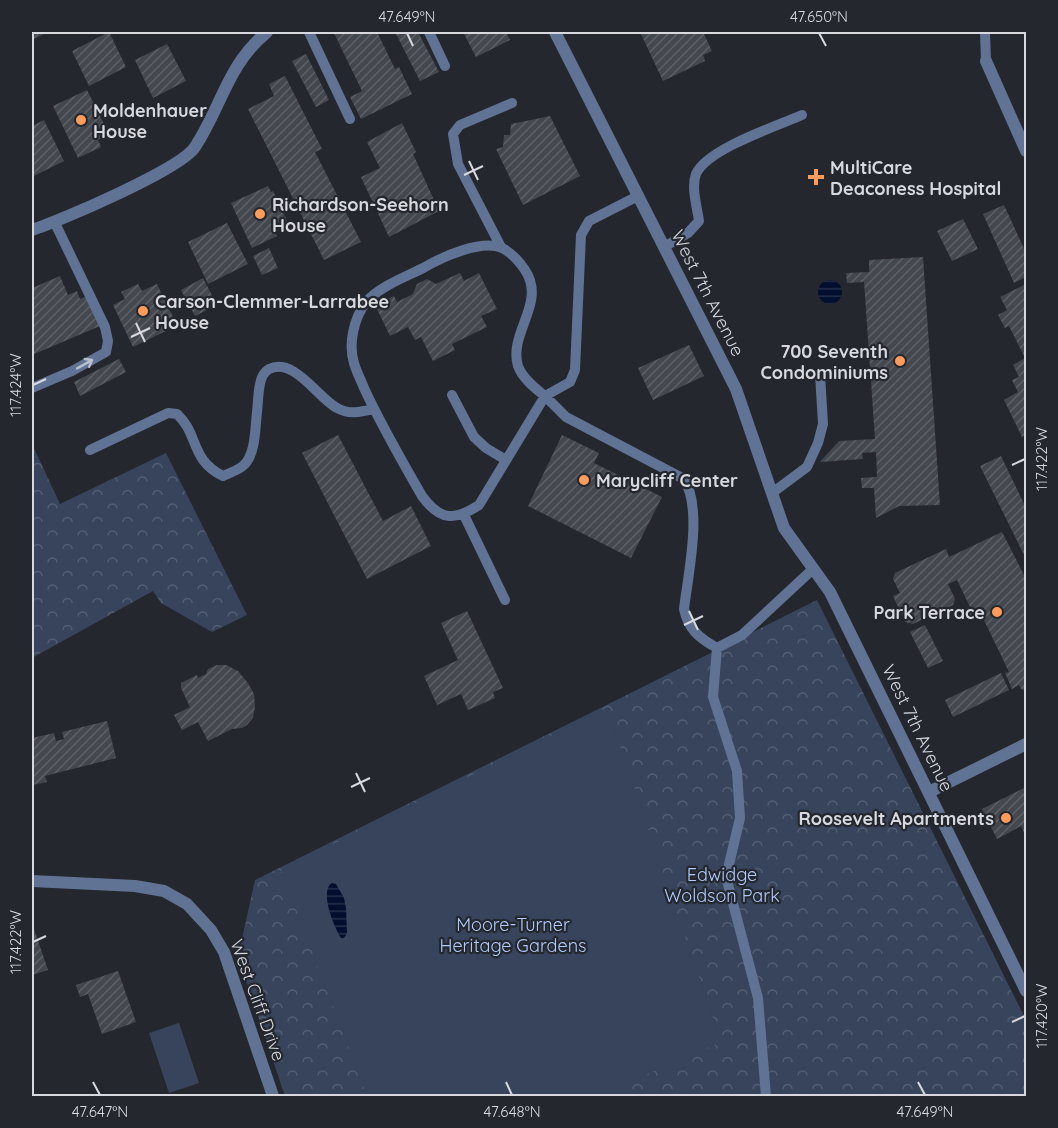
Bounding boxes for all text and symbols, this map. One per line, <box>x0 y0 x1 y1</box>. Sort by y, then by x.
text: 47.649°N <box>378 7 436 26</box>
text: 47.650°N <box>790 7 848 26</box>
place label: Moldenhauer House <box>93 99 207 143</box>
marker: Moldenhauer House <box>74 113 88 127</box>
place label: MultiCare Deaconess Hospital <box>830 156 1001 200</box>
marker: MultiCare Deaconess Hospital <box>807 168 825 186</box>
place label: Richardson-Seehorn House <box>272 193 449 237</box>
marker: Richardson-Seehorn House <box>253 207 267 221</box>
street label: West 7th Avenue <box>666 226 750 360</box>
place label: Carson-Clemmer-Larrabee House <box>155 290 389 334</box>
marker: Carson-Clemmer-Larrabee House <box>136 304 150 318</box>
place label: 700 Seventh Condominiums <box>761 340 888 384</box>
text: 117.424°W <box>6 353 25 417</box>
marker: 700 Seventh Condominiums <box>893 354 907 368</box>
one-way arrow <box>76 358 93 370</box>
text: 117.422°W <box>1032 426 1051 491</box>
place label: Marycliff Center <box>596 469 738 492</box>
marker: Marycliff Center <box>577 473 591 487</box>
place label: Park Terrace <box>873 601 985 624</box>
marker: Park Terrace <box>990 605 1004 619</box>
street label: West 7th Avenue <box>877 661 959 795</box>
place label: Roosevelt Apartments <box>799 807 994 830</box>
marker: Roosevelt Apartments <box>999 811 1013 825</box>
park label: Edwidge Woldson Park <box>664 863 780 907</box>
text: 117.422°W <box>6 909 25 974</box>
park label: Moore-Turner Heritage Gardens <box>439 913 587 957</box>
street label: West Cliff Drive <box>225 936 291 1064</box>
text: 117.420°W <box>1032 983 1051 1048</box>
text: 47.647°N <box>72 1102 128 1121</box>
text: 47.648°N <box>483 1102 541 1121</box>
text: 47.649°N <box>896 1102 954 1121</box>

